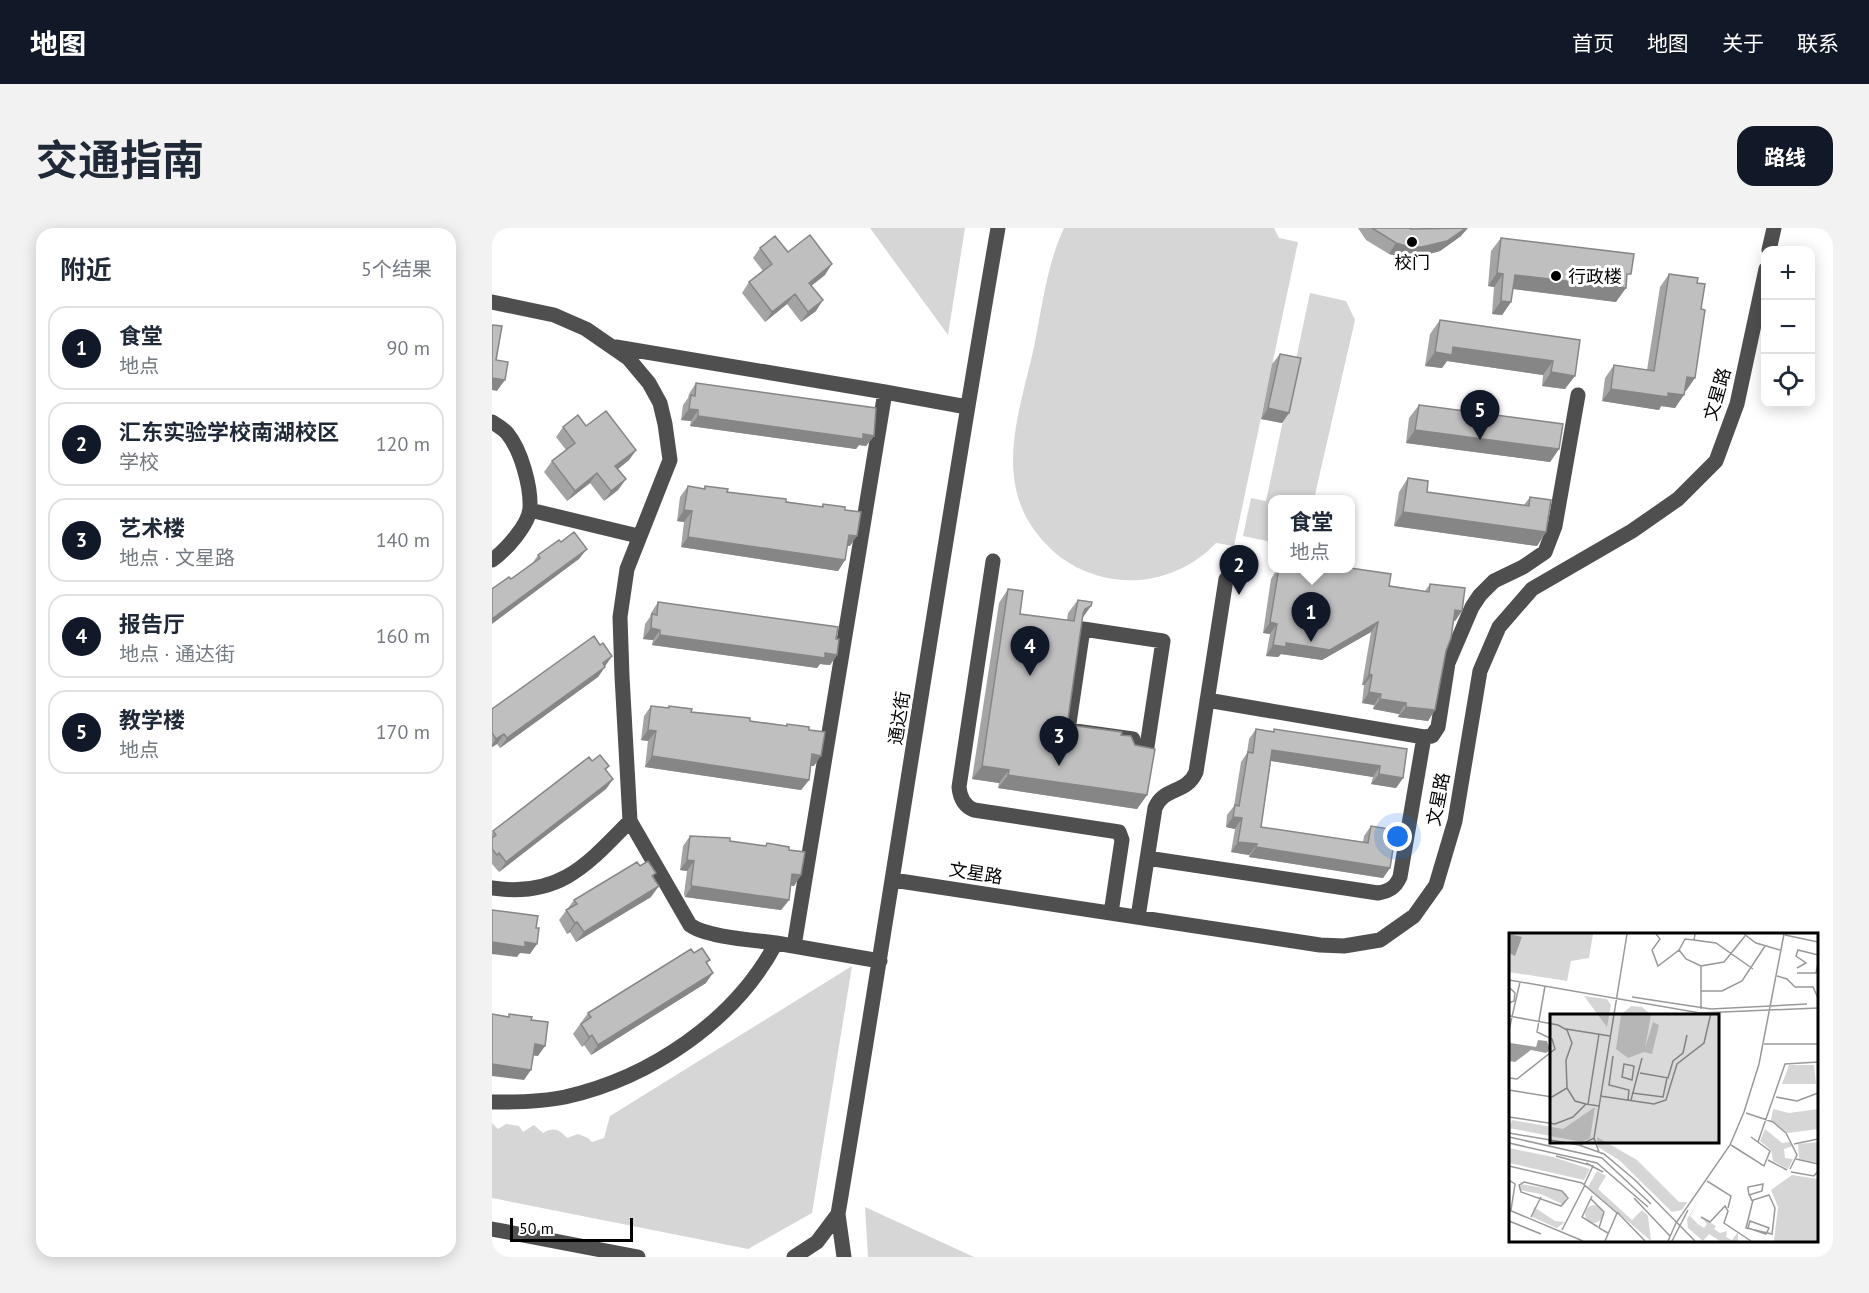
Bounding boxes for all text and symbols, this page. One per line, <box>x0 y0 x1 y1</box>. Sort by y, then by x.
text: 地图 <box>30 25 86 62</box>
text: 首页 <box>1572 30 1614 57</box>
text: 地图 <box>1647 30 1689 57</box>
text: 关于 <box>1722 30 1764 57</box>
text: 联系 <box>1797 30 1839 57</box>
button: 路线 <box>1737 126 1833 186</box>
text: 交通指南 <box>36 132 204 187</box>
marker: 校门 <box>1405 235 1419 249</box>
map controls <box>1761 246 1815 408</box>
button: + <box>1761 246 1815 300</box>
place label: 校门 <box>1394 251 1430 274</box>
text: 附近 <box>60 253 112 286</box>
text: 5个结果 <box>361 256 432 282</box>
place label: 行政楼 <box>1568 265 1622 288</box>
marker: 行政楼 <box>1549 269 1563 283</box>
button: − <box>1761 300 1815 354</box>
text: 食堂 <box>119 322 163 350</box>
text: 1 <box>76 335 87 361</box>
text: 90 m <box>387 335 430 361</box>
text: 地点 <box>119 353 159 379</box>
button: locate <box>1761 354 1815 408</box>
street label: 文星路 <box>1699 365 1735 423</box>
pin: 5 <box>1460 390 1500 440</box>
text: 汇东实验学校南湖校区 <box>119 418 339 446</box>
text: 2 <box>76 431 87 457</box>
text: 120 m <box>376 431 430 457</box>
text: 学校 <box>119 449 159 475</box>
popup <box>1268 495 1355 573</box>
text: 食堂 <box>1289 508 1334 536</box>
text: 艺术楼 <box>119 514 185 542</box>
text: 3 <box>76 527 87 553</box>
text: 140 m <box>376 527 430 553</box>
text: 地点 <box>1289 539 1329 565</box>
text: 地点 · 文星路 <box>119 545 235 571</box>
pin: 2 <box>1220 546 1258 595</box>
pin: 1 <box>1292 592 1330 642</box>
text: 报告厅 <box>119 610 185 638</box>
text: 4 <box>76 623 87 649</box>
text: 160 m <box>376 623 430 649</box>
pin: 4 <box>1010 626 1050 676</box>
text: 地点 · 通达街 <box>119 641 235 667</box>
street label: 通达街 <box>883 690 915 746</box>
text: 教学楼 <box>119 706 185 734</box>
pin: 3 <box>1040 716 1078 766</box>
text: 5 <box>76 719 87 745</box>
text: 170 m <box>376 719 430 745</box>
text: 地点 <box>119 737 159 763</box>
street label: 文星路 <box>1422 770 1454 828</box>
your location <box>1383 822 1412 851</box>
street label: 文星路 <box>948 857 1004 889</box>
inset map <box>1509 933 1818 1242</box>
scale bar <box>510 1215 633 1242</box>
text: 50 m <box>519 1218 554 1238</box>

